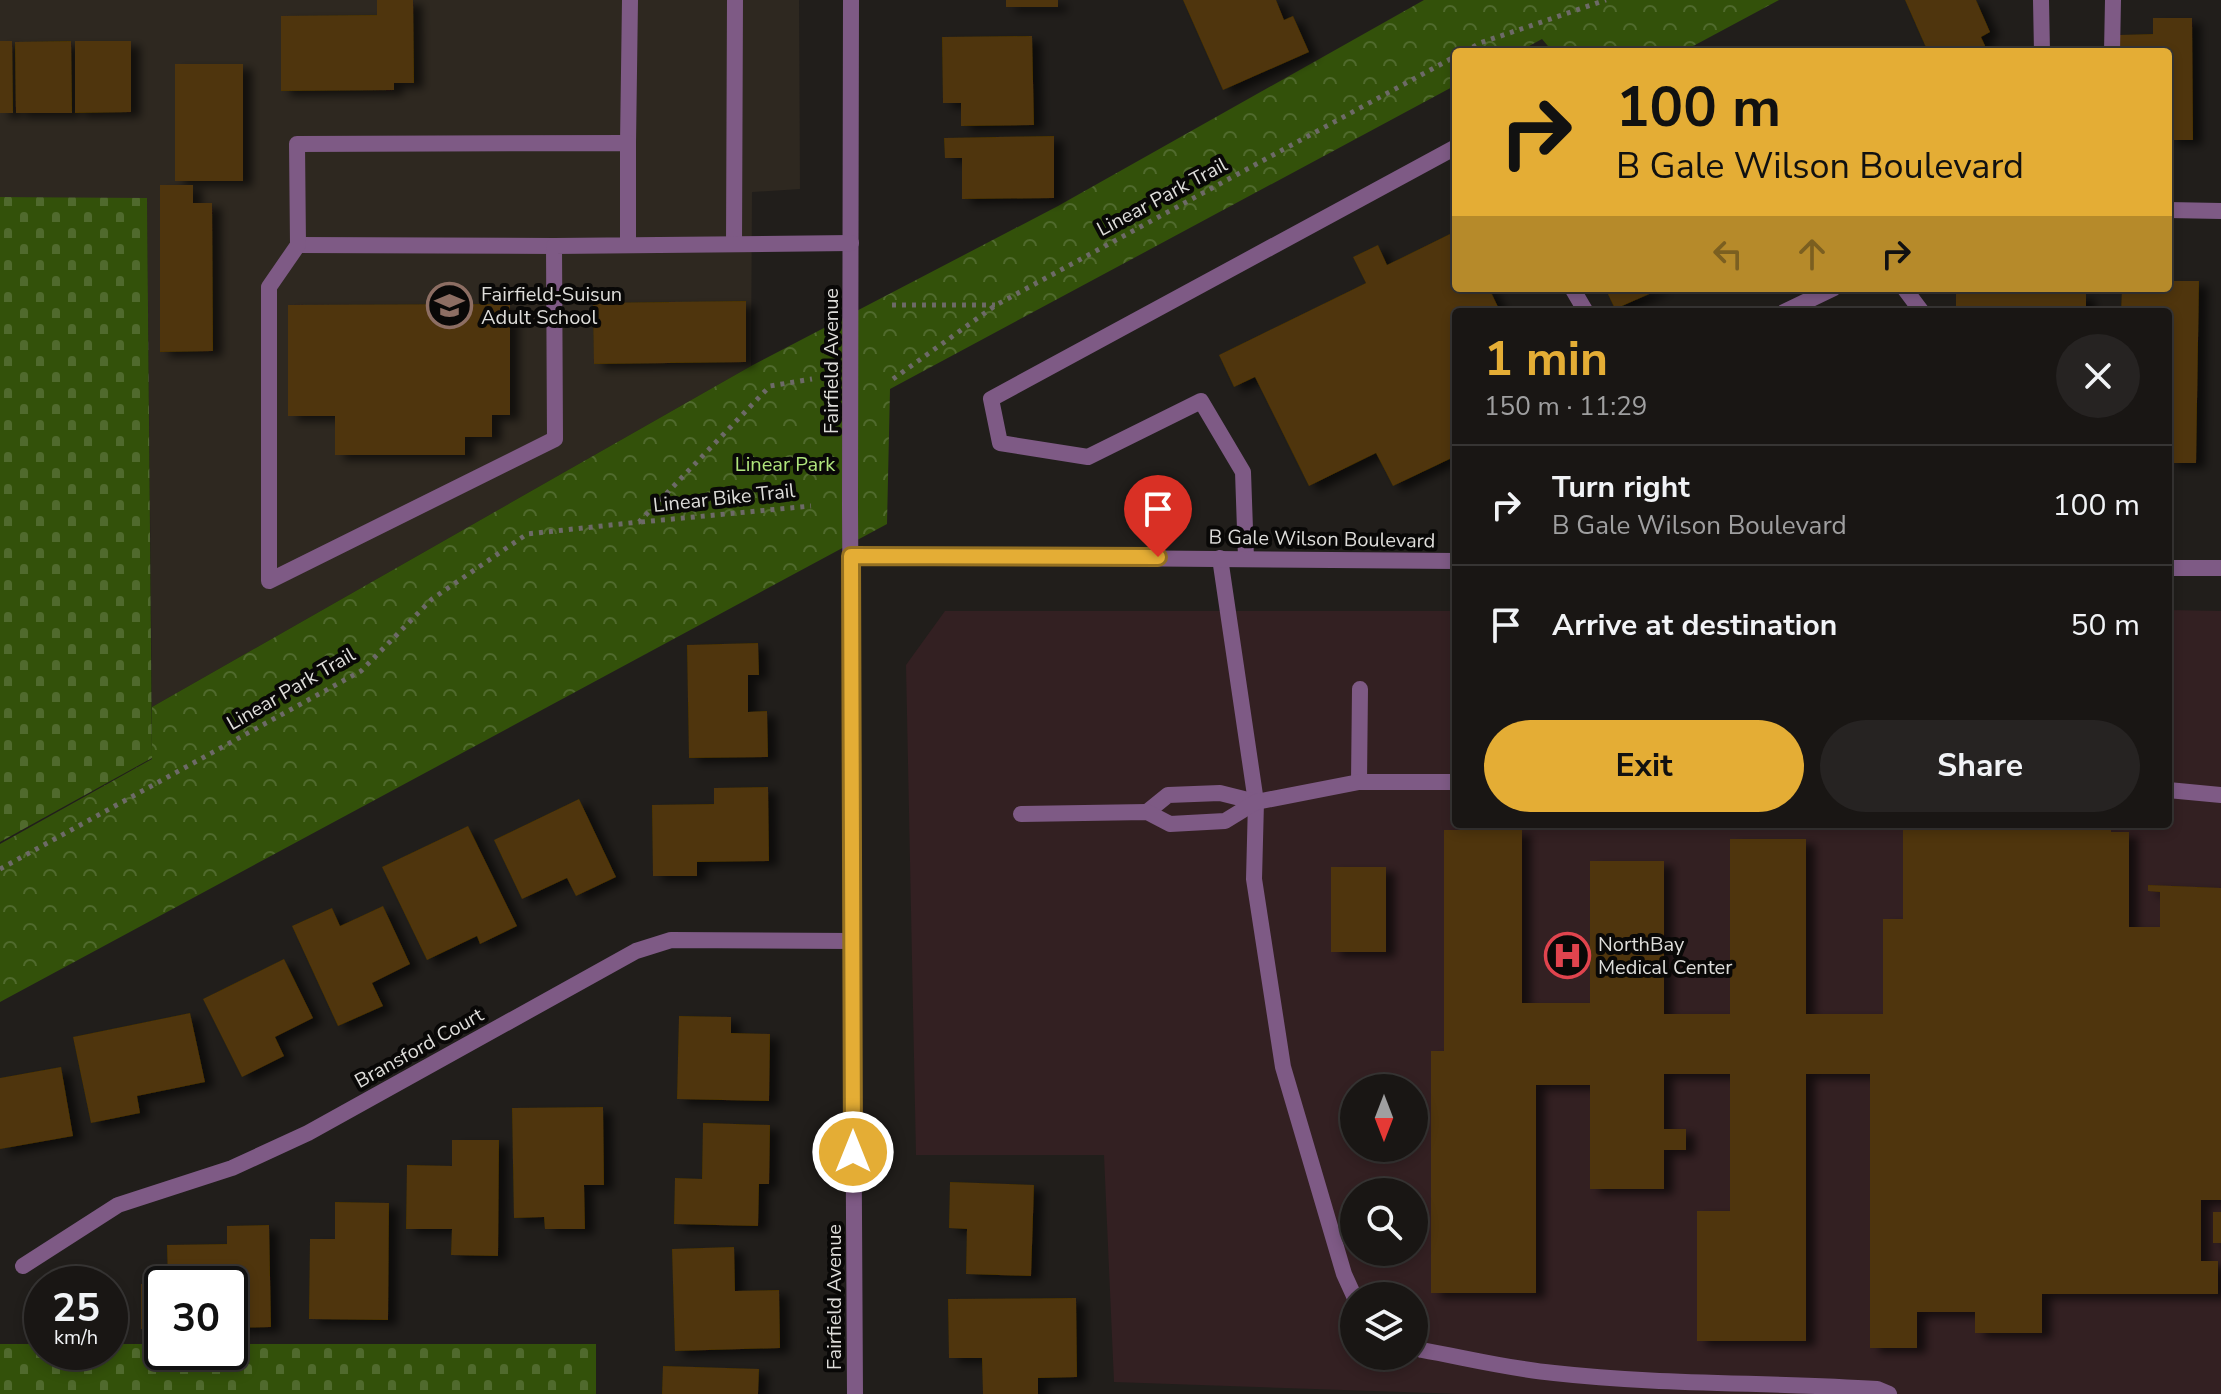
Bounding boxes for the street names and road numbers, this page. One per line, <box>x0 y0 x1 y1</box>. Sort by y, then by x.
street label: Linear Park Trail <box>1092 151 1232 243</box>
street label: Fairfield Avenue <box>818 288 845 434</box>
street label: Linear Bike Trail <box>652 477 797 519</box>
street label: B Gale Wilson Boulevard <box>1208 524 1436 554</box>
street label: Linear Park Trail <box>222 641 360 737</box>
street label: Bransford Court <box>350 1001 489 1095</box>
street label: Fairfield Avenue <box>821 1224 848 1370</box>

